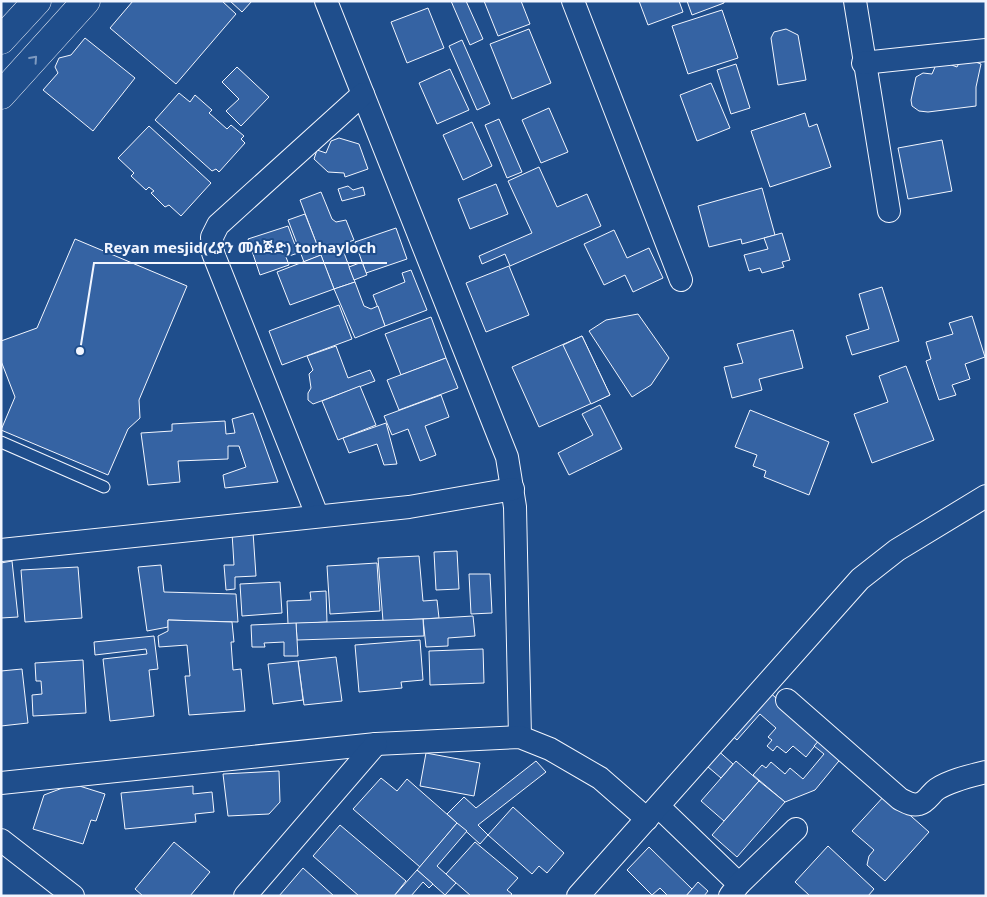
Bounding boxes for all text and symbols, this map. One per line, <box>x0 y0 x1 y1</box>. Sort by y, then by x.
one-way arrow <box>28 55 37 64</box>
callout: Reyan mesjid(ረያን መስጅድ) torhayloch <box>94 233 387 263</box>
text: Reyan mesjid(ረያን መስጅድ) torhayloch <box>104 237 376 257</box>

